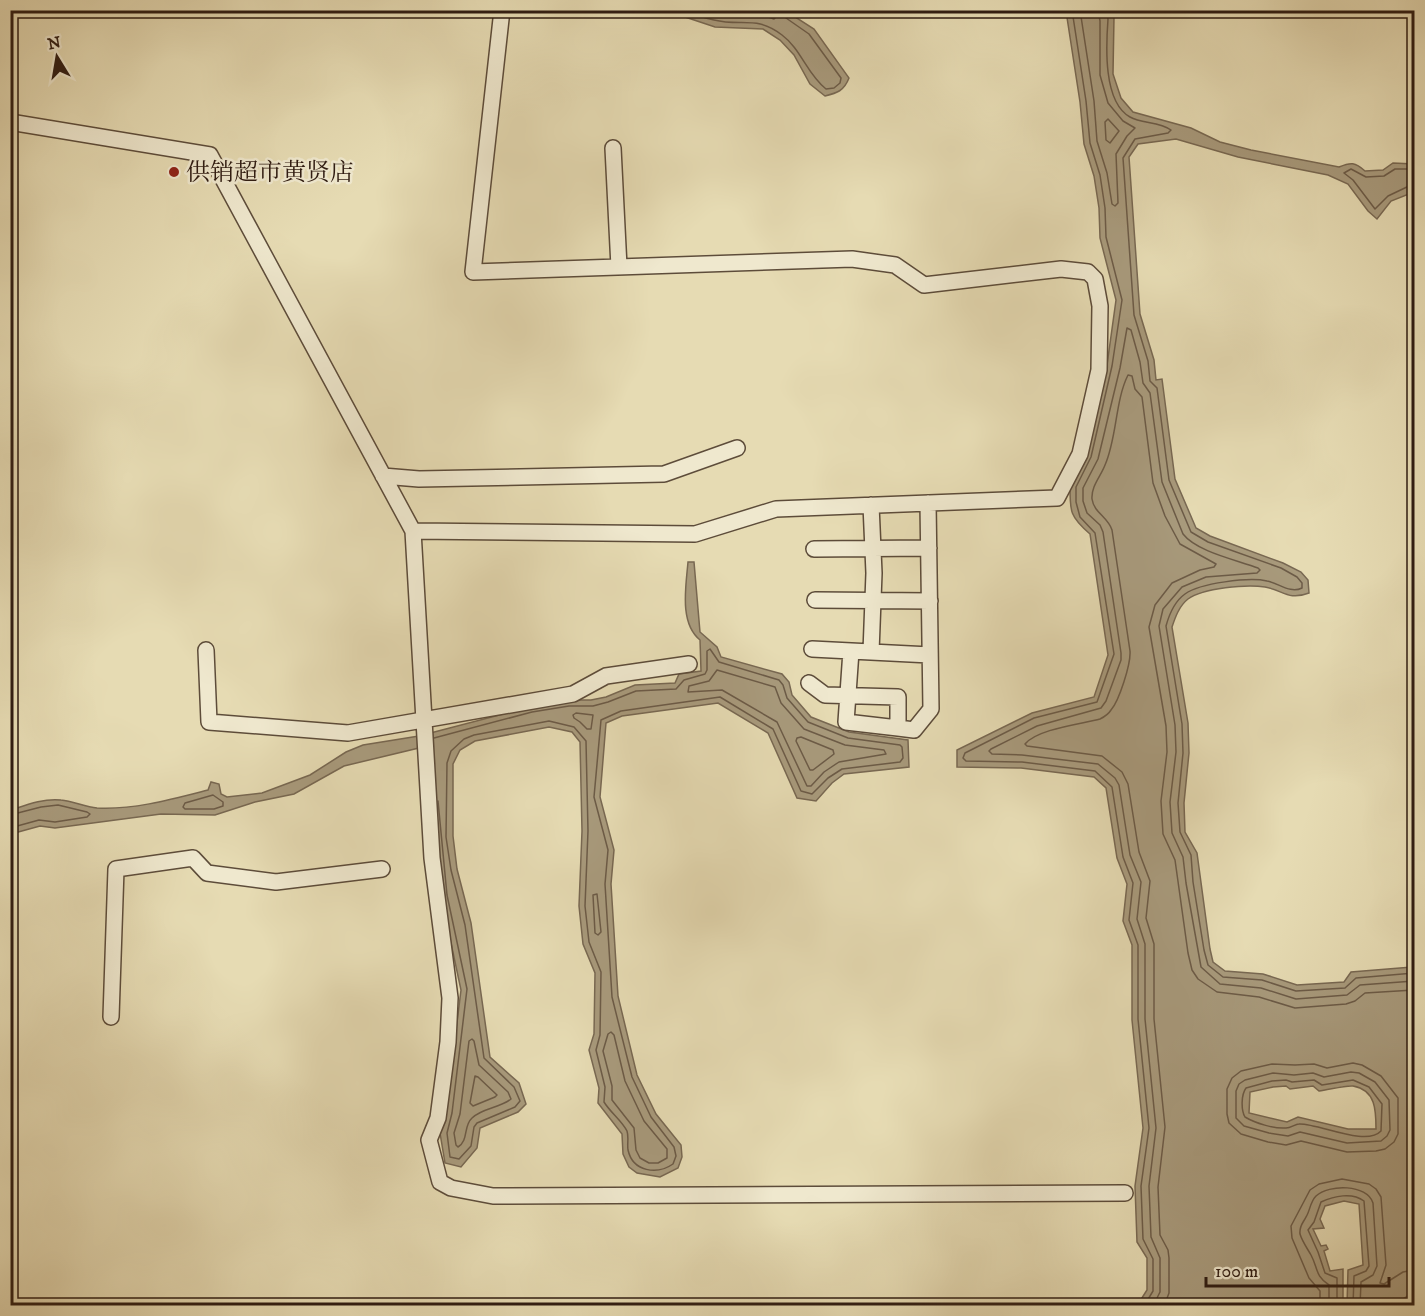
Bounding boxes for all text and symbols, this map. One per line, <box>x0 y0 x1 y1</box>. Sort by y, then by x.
north arrow <box>27 27 87 87</box>
text: N <box>46 32 63 54</box>
place label: 供销超市黄贤店 <box>186 158 354 188</box>
marker: 供销超市黄贤店 <box>167 165 181 179</box>
scale bar <box>1206 1250 1389 1288</box>
text: 100 m <box>1215 1261 1258 1283</box>

